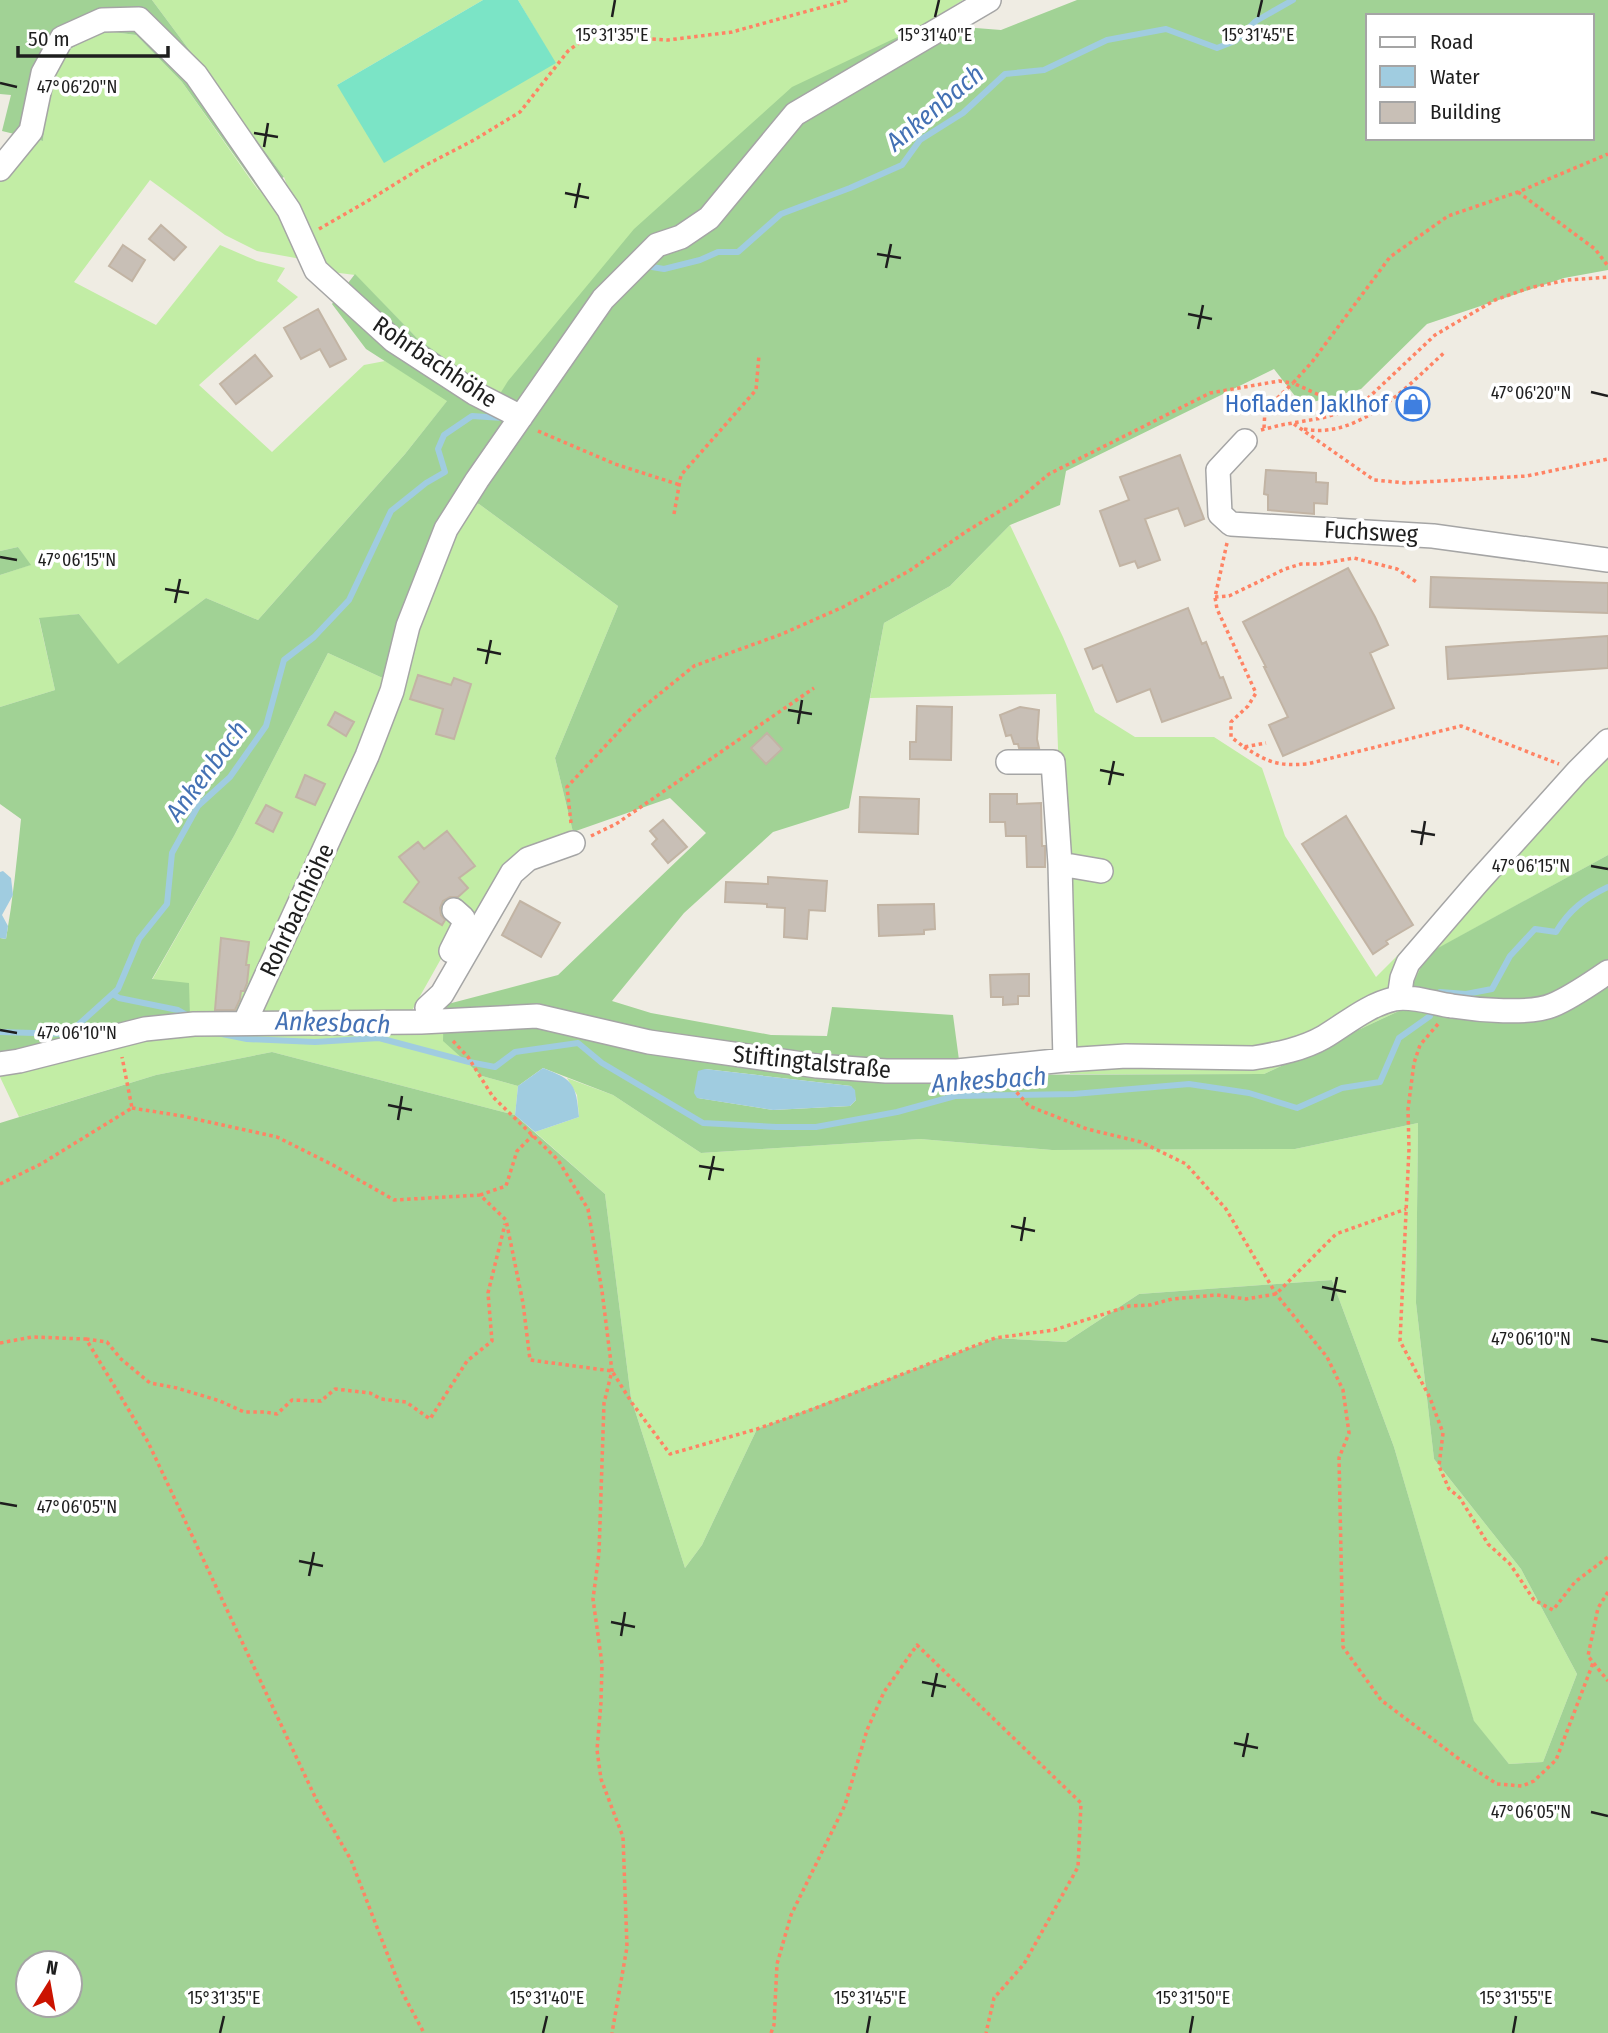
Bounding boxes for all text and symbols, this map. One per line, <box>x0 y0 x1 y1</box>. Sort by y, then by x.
scale bar <box>18 14 168 58</box>
legend <box>1366 14 1594 140</box>
text: 15°31'35"E <box>576 24 648 46</box>
text: 15°31'40"E <box>898 24 972 46</box>
text: 15°31'45"E <box>1222 24 1294 46</box>
text: 50 m <box>28 26 70 52</box>
text: Road <box>1430 29 1474 55</box>
water label: Ankenbach <box>879 58 990 158</box>
text: Water <box>1430 64 1480 90</box>
text: 47°06'20"N <box>37 76 117 98</box>
text: Building <box>1430 99 1501 125</box>
street label: Rohrbachhöhe <box>368 310 502 414</box>
text: 47°06'20"N <box>1491 382 1571 404</box>
shop icon: Hofladen Jaklhof <box>1394 385 1432 423</box>
place label: Hofladen Jaklhof <box>1225 390 1390 418</box>
street label: Fuchsweg <box>1323 516 1419 548</box>
text: 47°06'15"N <box>38 549 116 571</box>
water label: Ankenbach <box>159 715 255 828</box>
street label: Rohrbachhöhe <box>254 839 340 981</box>
text: 47°06'15"N <box>1492 855 1570 877</box>
water label: Ankesbach <box>274 1005 391 1041</box>
text: 47°06'10"N <box>37 1022 117 1044</box>
street label: Stiftingtalstraße <box>732 1040 892 1084</box>
water label: Ankesbach <box>929 1061 1048 1100</box>
text: 47°06'10"N <box>1491 1328 1571 1350</box>
text: 47°06'05"N <box>37 1496 117 1518</box>
text: 47°06'05"N <box>1491 1801 1571 1823</box>
north arrow <box>14 1949 84 2019</box>
text: N <box>44 1955 60 1980</box>
text: 15°31'35"E <box>188 1987 260 2009</box>
text: 15°31'40"E <box>510 1987 584 2009</box>
text: 15°31'45"E <box>834 1987 906 2009</box>
text: 15°31'50"E <box>1156 1987 1230 2009</box>
text: 15°31'55"E <box>1479 1987 1553 2009</box>

